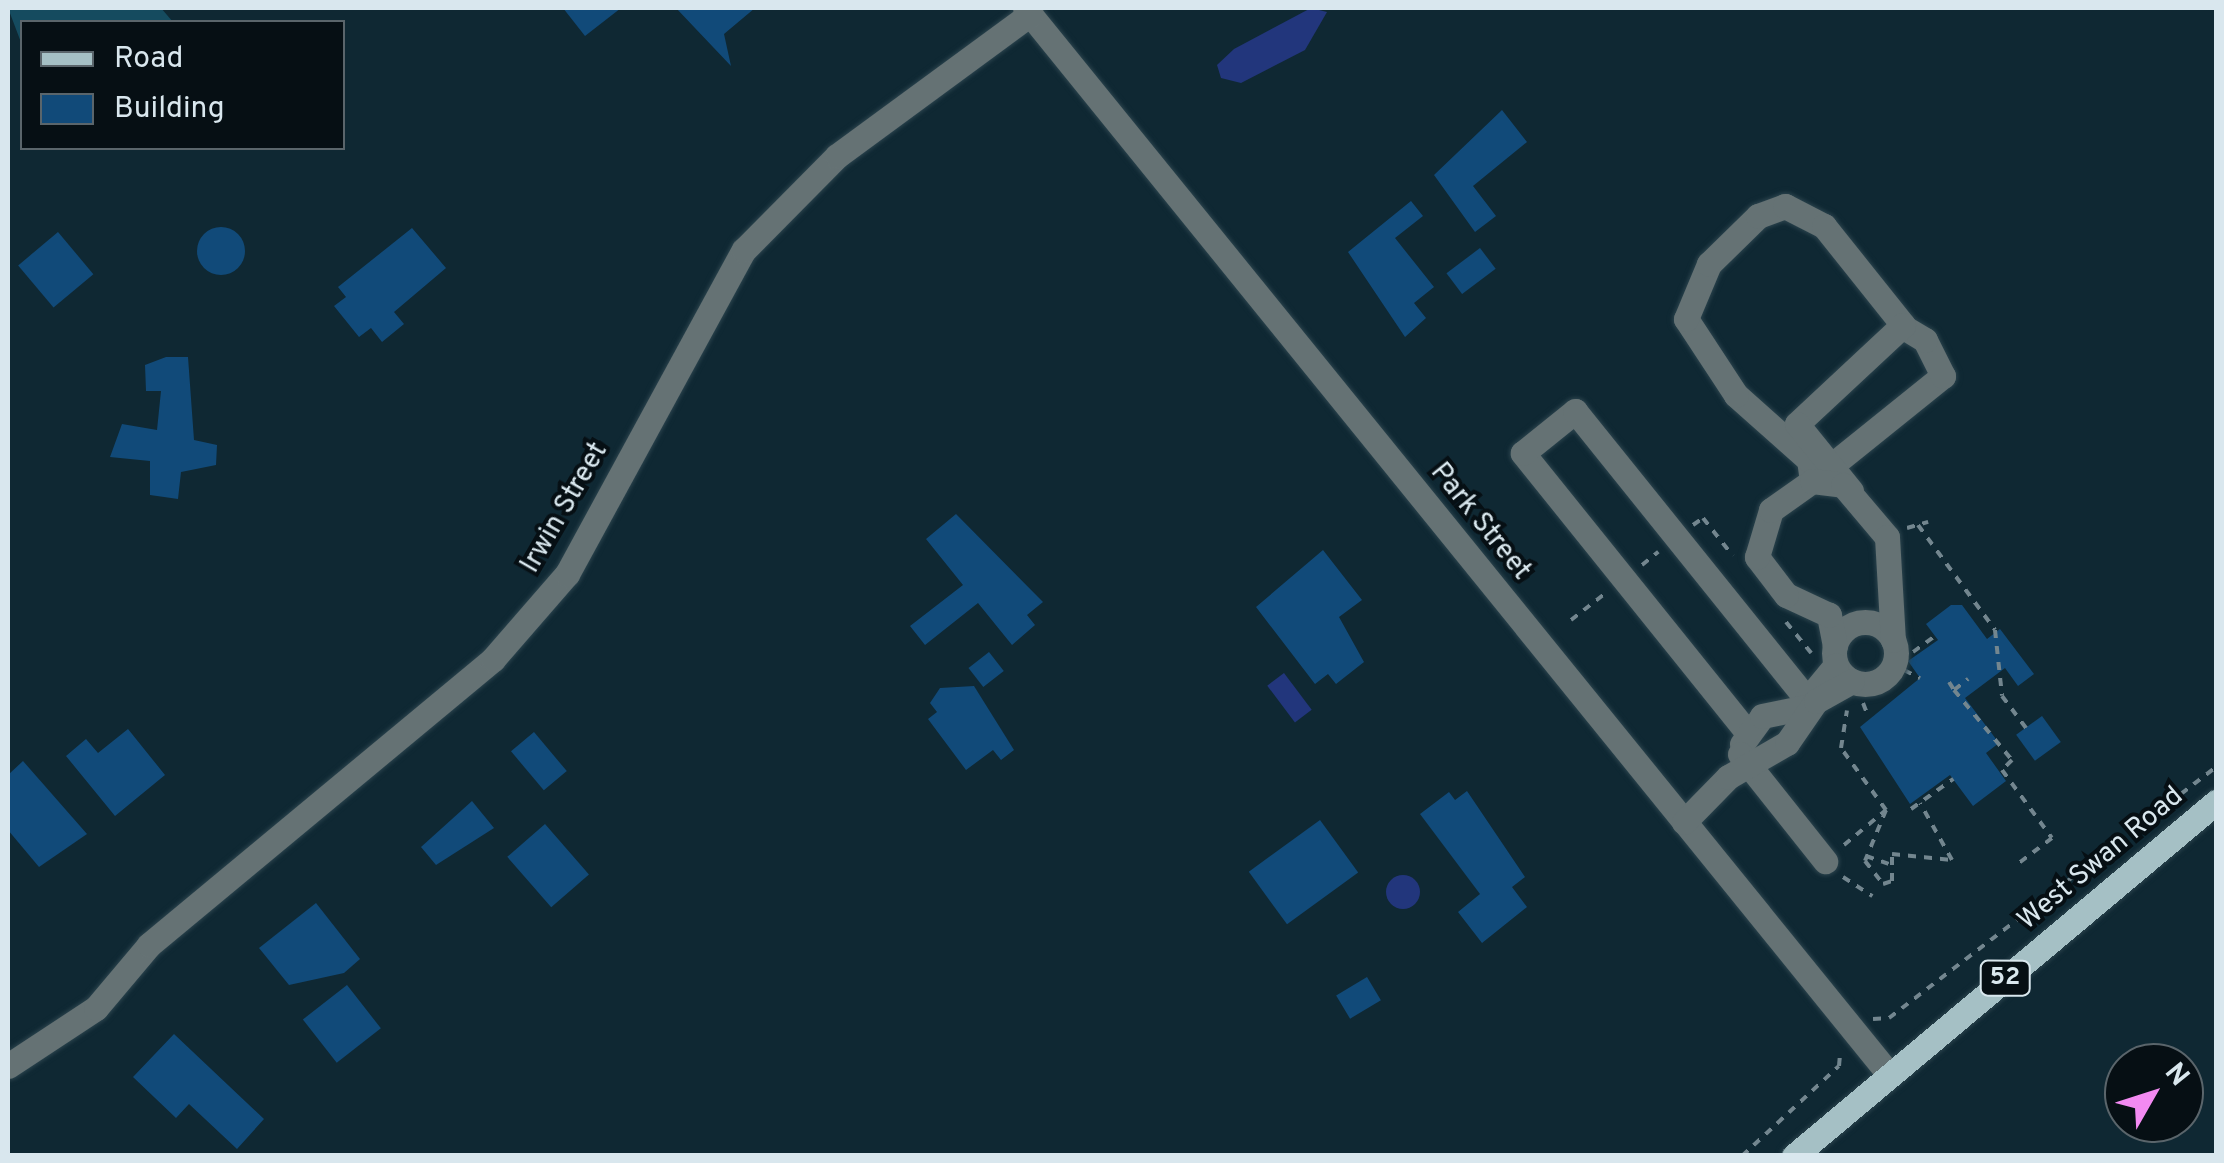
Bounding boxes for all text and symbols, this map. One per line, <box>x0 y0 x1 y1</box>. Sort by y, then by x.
legend <box>20 20 345 150</box>
text: Road <box>114 41 183 78</box>
text: Building <box>114 91 225 128</box>
street label: Irwin Street <box>514 437 616 579</box>
street label: Park Street <box>1422 456 1538 588</box>
street label: West Swan Road <box>2011 780 2191 938</box>
road number: 52 <box>1978 958 2032 998</box>
north arrow <box>2104 1043 2204 1143</box>
text: N <box>2155 1056 2196 1095</box>

